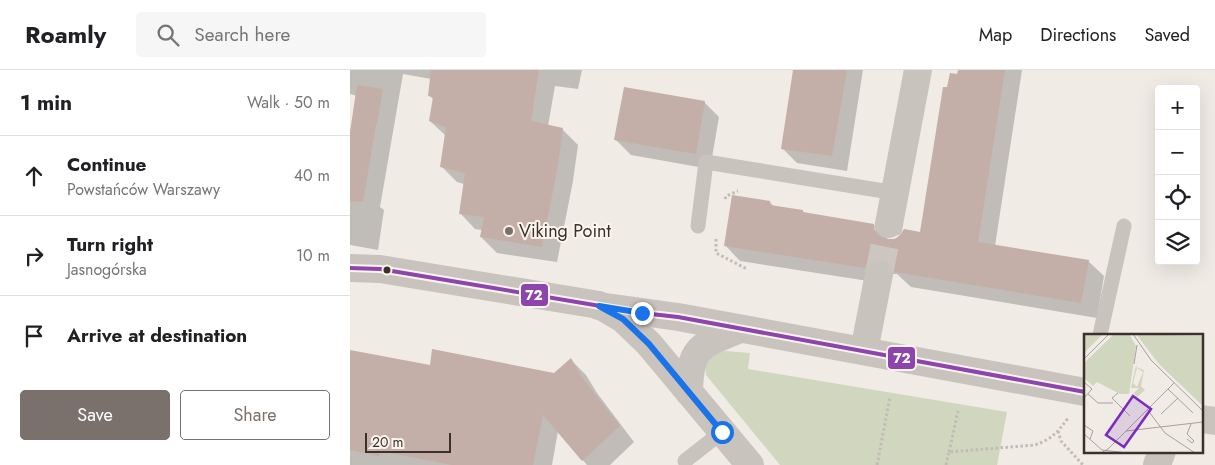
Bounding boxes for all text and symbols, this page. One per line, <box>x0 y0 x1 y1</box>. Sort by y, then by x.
search box <box>136 12 486 57</box>
text: Roamly <box>25 17 106 52</box>
icon: search <box>154 21 182 49</box>
text: Search here <box>194 21 290 48</box>
text: Map <box>979 22 1012 48</box>
text: Directions <box>1040 22 1116 48</box>
text: Saved <box>1144 22 1190 48</box>
map controls <box>1155 85 1200 265</box>
button: + <box>1155 85 1200 130</box>
text: 1 min <box>20 88 72 118</box>
text: Walk · 50 m <box>247 91 330 114</box>
button: − <box>1155 130 1200 175</box>
text: Continue <box>67 151 146 178</box>
icon: ahead <box>20 162 48 190</box>
text: 40 m <box>294 164 330 187</box>
button: locate <box>1155 175 1200 220</box>
text: Powstańców Warszawy <box>67 178 220 201</box>
place label: Viking Point <box>519 218 612 244</box>
button: layers <box>1155 220 1200 265</box>
marker: Viking Point <box>503 225 515 237</box>
text: Turn right <box>67 231 153 258</box>
icon: right <box>20 242 48 270</box>
text: 10 m <box>296 244 330 267</box>
text: Jasnogórska <box>67 258 147 281</box>
unlabelled marker <box>382 265 392 275</box>
line badge: 72 <box>520 283 549 307</box>
text: 72 <box>525 285 543 305</box>
route end <box>631 302 654 325</box>
icon: arrive <box>20 322 48 350</box>
text: Arrive at destination <box>67 322 247 349</box>
inset map <box>1084 334 1202 452</box>
line badge: 72 <box>887 346 916 370</box>
text: 72 <box>893 348 911 368</box>
button: Save <box>20 390 170 440</box>
button: Share <box>180 390 330 440</box>
route start <box>711 421 734 444</box>
scale bar <box>365 430 451 453</box>
text: 20 m <box>372 432 404 452</box>

